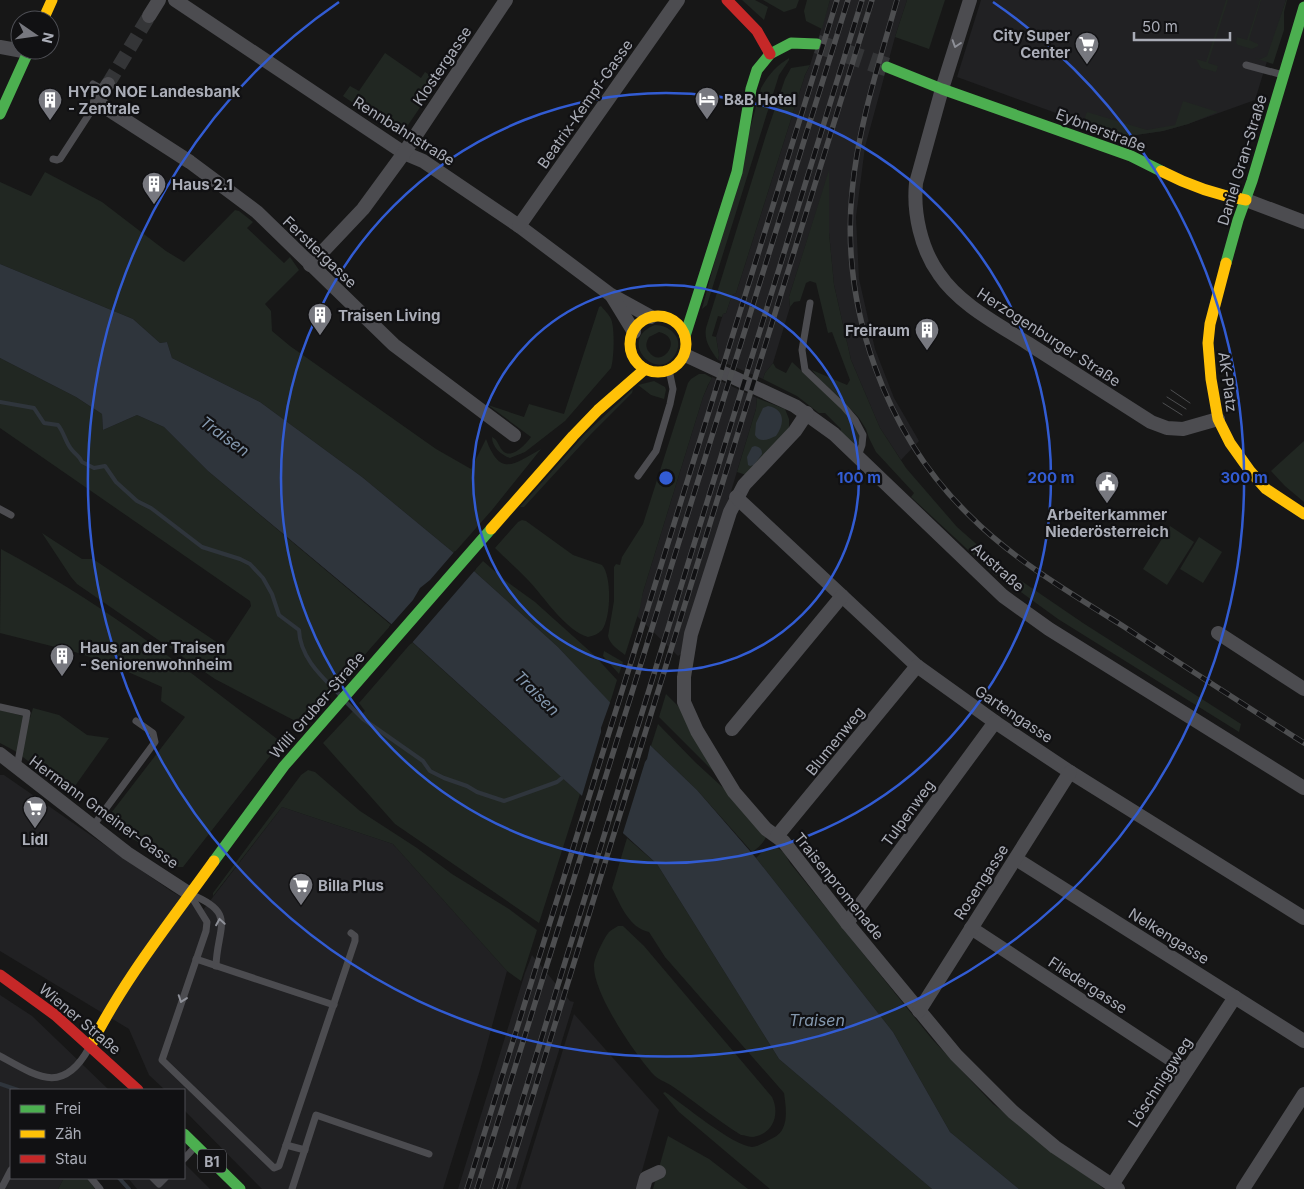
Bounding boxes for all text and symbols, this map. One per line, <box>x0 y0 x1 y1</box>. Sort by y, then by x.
north arrow <box>10 10 60 60</box>
scale bar <box>1134 10 1230 42</box>
text: 50 m <box>1142 17 1178 36</box>
street label: Klostergasse <box>408 23 476 109</box>
place label: City Super Center <box>993 26 1070 62</box>
text: N <box>39 31 58 45</box>
supermarket icon: City Super Center <box>1074 31 1100 65</box>
street label: Beatrix-Kempf-Gasse <box>533 36 637 172</box>
one-way arrow <box>951 40 961 48</box>
place label: HYPO NOE Landesbank - Zentrale <box>68 82 241 118</box>
hotel icon: B&B Hotel <box>694 86 720 120</box>
building icon: HYPO NOE Landesbank - Zentrale <box>37 87 63 121</box>
place label: B&B Hotel <box>724 90 796 109</box>
street label: Rennbahnstraße <box>350 92 458 170</box>
street label: Daniel Gran-Straße <box>1213 92 1271 228</box>
street label: Eybnerstraße <box>1053 104 1149 156</box>
building icon: Haus 2.1 <box>141 171 167 205</box>
place label: Haus 2.1 <box>172 175 233 194</box>
street label: Ferstlergasse <box>279 212 361 292</box>
street label: Herzogenburger Straße <box>974 283 1124 391</box>
building icon: Traisen Living <box>307 302 333 336</box>
place label: Traisen Living <box>338 306 441 325</box>
building icon: Freiraum <box>914 317 940 351</box>
place label: Freiraum <box>845 321 910 340</box>
street label: AK-Platz <box>1214 351 1242 413</box>
water label: Traisen <box>196 411 254 461</box>
text: 100 m <box>837 468 881 487</box>
text: 200 m <box>1028 468 1074 487</box>
text: 300 m <box>1220 468 1268 487</box>
centre of rings <box>657 469 675 487</box>
public building icon: Arbeiterkammer Niederösterreich <box>1094 470 1120 504</box>
place label: Arbeiterkammer Niederösterreich <box>1045 505 1169 541</box>
street label: Austraße <box>968 538 1028 596</box>
place label: Haus an der Traisen - Seniorenwohnheim <box>80 638 232 674</box>
building icon: Haus an der Traisen - Seniorenwohnheim <box>49 643 75 677</box>
street label: Willi Gruber-Straße <box>265 648 369 762</box>
water label: Traisen <box>510 666 564 720</box>
street label: Gartengasse <box>971 681 1057 747</box>
street label: Blumenweg <box>801 703 869 779</box>
street label: Hermann Gmeiner-Gasse <box>26 751 182 873</box>
street label: Tulpenweg <box>877 776 939 850</box>
supermarket icon: Lidl <box>22 795 48 829</box>
street label: Traisenpromenade <box>790 828 888 944</box>
place label: Lidl <box>22 830 48 849</box>
street label: Rosengasse <box>950 841 1012 923</box>
supermarket icon: Billa Plus <box>288 872 314 906</box>
place label: Billa Plus <box>318 876 384 895</box>
street label: Nelkengasse <box>1125 904 1213 968</box>
one-way arrow <box>216 917 226 926</box>
street label: Fliedergasse <box>1045 952 1131 1018</box>
street label: Wiener Straße <box>35 979 125 1059</box>
one-way arrow <box>178 994 188 1003</box>
water label: Traisen <box>789 1010 845 1030</box>
street label: Löschniggweg <box>1124 1033 1196 1131</box>
legend <box>10 1089 185 1179</box>
text: Frei <box>55 1099 81 1118</box>
text: Zäh <box>55 1124 82 1143</box>
text: Stau <box>55 1149 87 1168</box>
road number: B1 <box>198 1150 226 1172</box>

